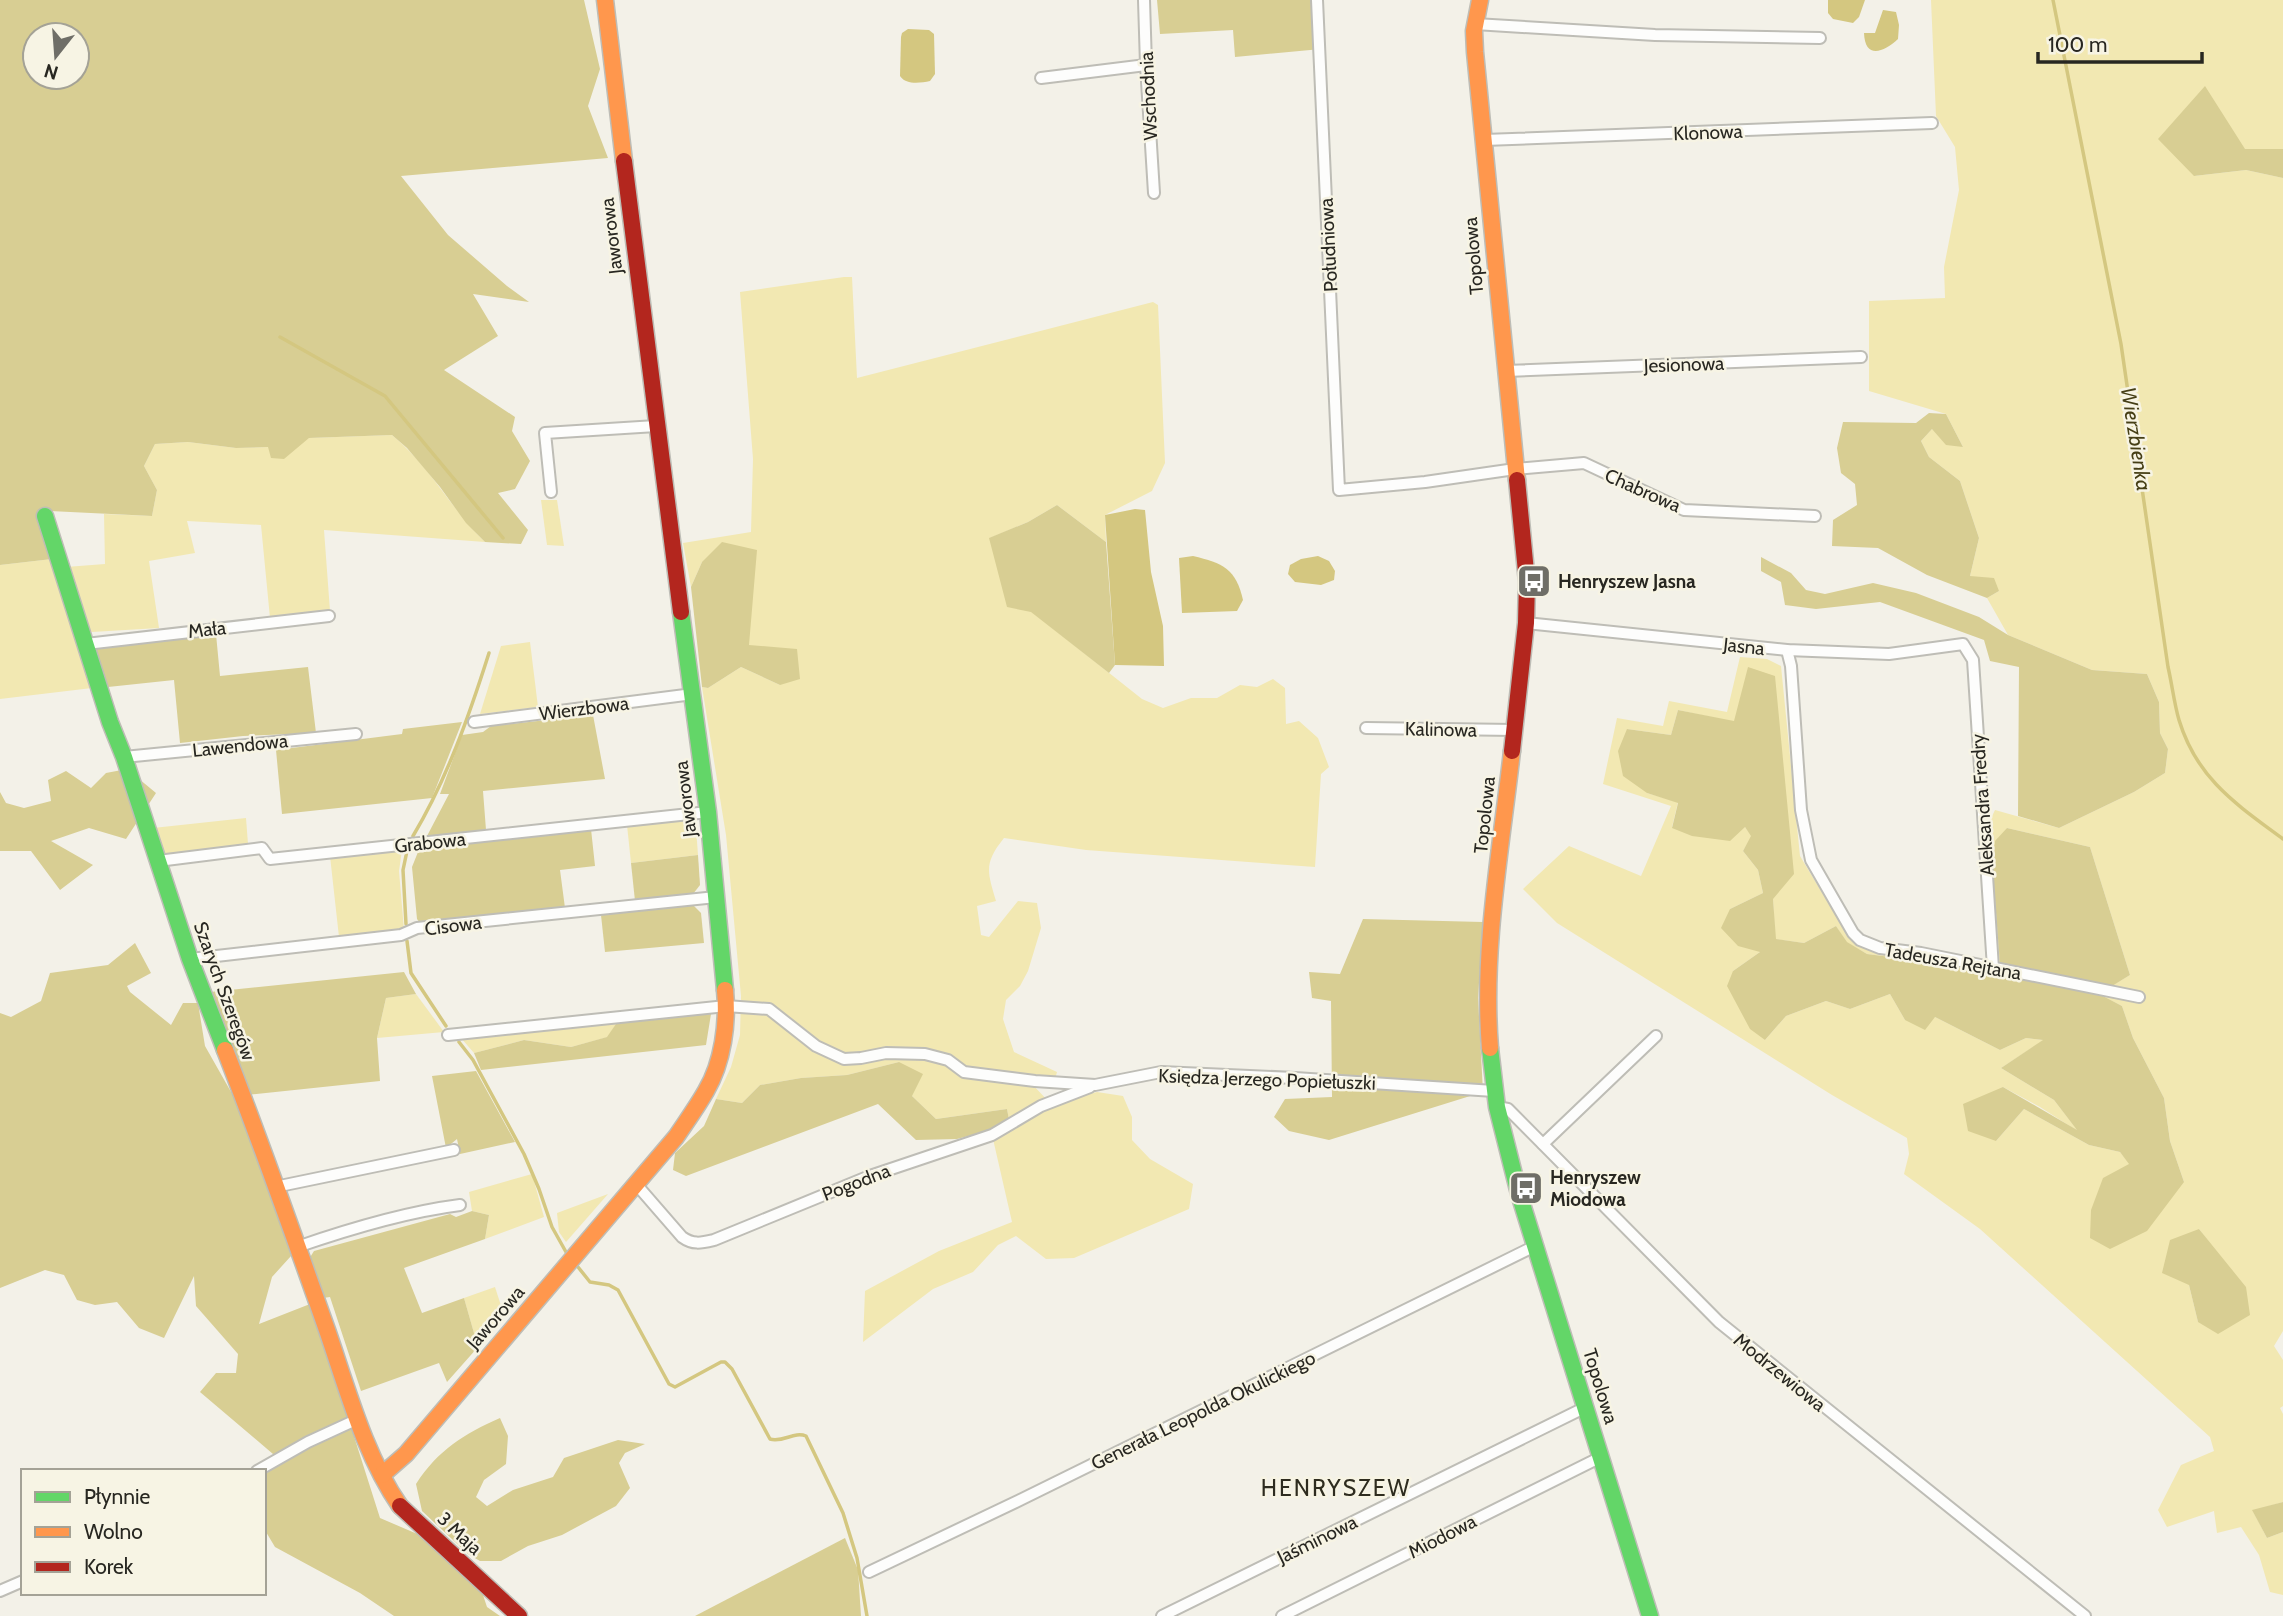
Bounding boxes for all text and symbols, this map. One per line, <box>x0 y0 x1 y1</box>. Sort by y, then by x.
north arrow <box>21 21 91 91</box>
scale bar <box>2038 21 2202 65</box>
text: 100 m <box>2048 32 2107 57</box>
street label: Wschodnia <box>1135 51 1162 141</box>
text: N <box>41 59 61 85</box>
street label: Klonowa <box>1673 120 1743 145</box>
street label: Jaworowa <box>595 197 628 276</box>
street label: Południowa <box>1315 197 1342 292</box>
street label: Topolowa <box>1459 216 1488 296</box>
street label: Jesionowa <box>1642 352 1725 377</box>
water label: Wierzbienka <box>2116 385 2157 493</box>
street label: Chabrowa <box>1601 464 1684 517</box>
bus stop icon: Henryszew Jasna <box>1515 562 1553 600</box>
place label: Henryszew Jasna <box>1558 570 1696 593</box>
street label: Mała <box>187 616 227 643</box>
street label: Jasna <box>1721 633 1766 660</box>
street label: Wierzbowa <box>538 692 630 725</box>
street label: Kalinowa <box>1405 717 1477 742</box>
street label: Lawendowa <box>191 729 289 762</box>
street label: Aleksandra Fredry <box>1966 733 1999 877</box>
street label: Jaworowa <box>669 760 702 839</box>
street label: Topolowa <box>1469 775 1500 855</box>
street label: Grabowa <box>393 827 467 858</box>
street label: Cisowa <box>423 911 483 940</box>
street label: Szarych Szeregów <box>189 919 260 1064</box>
street label: Tadeusza Rejtana <box>1883 938 2023 985</box>
street label: Księdza Jerzego Popiełuszki <box>1158 1064 1376 1095</box>
street label: Pogodna <box>819 1159 894 1206</box>
place label: Henryszew Miodowa <box>1550 1166 1641 1211</box>
bus stop icon: Henryszew Miodowa <box>1507 1169 1545 1207</box>
street label: Jaworowa <box>461 1281 529 1355</box>
street label: Modrzewiowa <box>1729 1328 1830 1416</box>
street label: Generała Leopolda Okulickiego <box>1087 1346 1319 1475</box>
street label: Topolowa <box>1578 1346 1623 1427</box>
legend <box>21 1469 266 1595</box>
district label: HENRYSZEW <box>1261 1474 1411 1502</box>
text: Płynnie <box>84 1484 151 1509</box>
street label: 3 Maja <box>433 1507 487 1560</box>
street label: Jaśminowa <box>1273 1510 1361 1569</box>
street label: Miodowa <box>1404 1510 1480 1563</box>
text: Wolno <box>84 1519 143 1544</box>
text: Korek <box>84 1554 134 1579</box>

